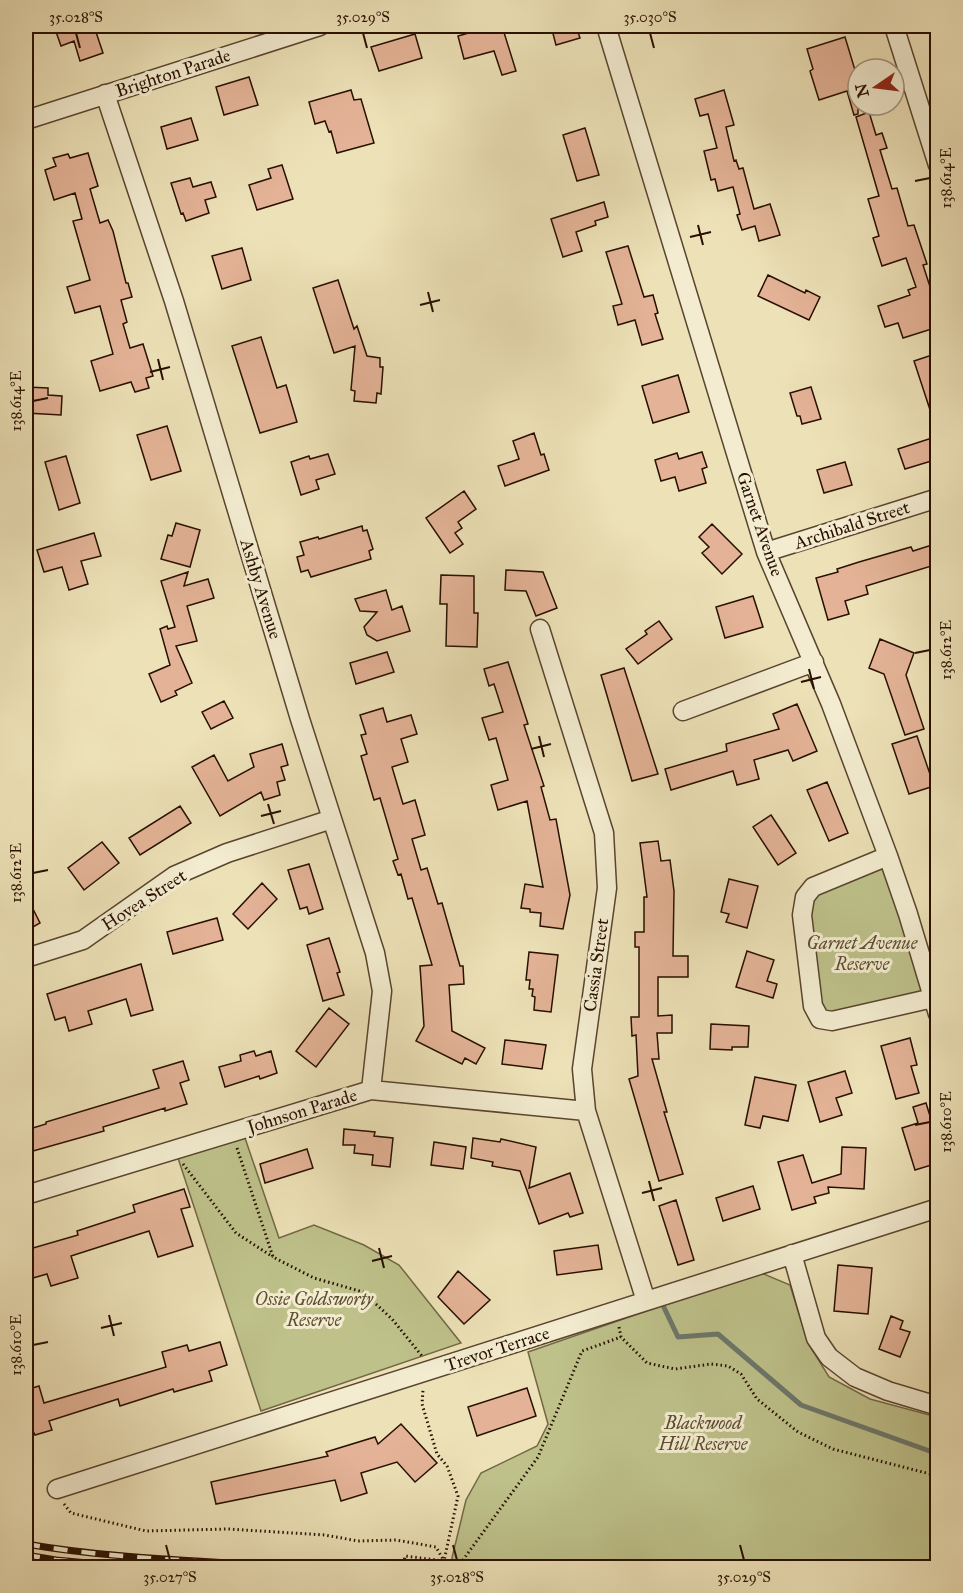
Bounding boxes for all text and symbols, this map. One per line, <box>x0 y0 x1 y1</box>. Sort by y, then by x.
text: 35.028°S <box>49 8 103 26</box>
text: 35.029°S <box>336 8 390 26</box>
text: 35.030°S <box>623 8 677 26</box>
street label: Brighton Parade <box>113 44 234 103</box>
north arrow <box>846 57 906 117</box>
text: N <box>851 81 873 99</box>
text: 138.614°E <box>937 147 955 209</box>
text: 138.614°E <box>7 370 25 432</box>
street label: Garnet Avenue <box>732 469 788 579</box>
street label: Archibald Street <box>791 496 913 554</box>
street label: Ashby Avenue <box>235 535 287 642</box>
text: 138.612°E <box>937 620 955 680</box>
text: 138.612°E <box>7 843 25 903</box>
street label: Hovea Street <box>98 864 191 936</box>
street label: Cassia Street <box>579 916 614 1013</box>
park label: Garnet Avenue Reserve <box>807 932 919 975</box>
street label: Johnson Parade <box>243 1084 360 1140</box>
text: 138.610°E <box>937 1091 955 1153</box>
park label: Ossie Goldsworty Reserve <box>255 1288 374 1331</box>
text: 138.610°E <box>7 1314 25 1376</box>
street label: Trevor Terrace <box>442 1322 552 1376</box>
park label: Blackwood Hill Reserve <box>658 1412 749 1455</box>
text: 35.027°S <box>143 1568 197 1586</box>
text: 35.028°S <box>430 1568 484 1586</box>
text: 35.029°S <box>717 1568 771 1586</box>

